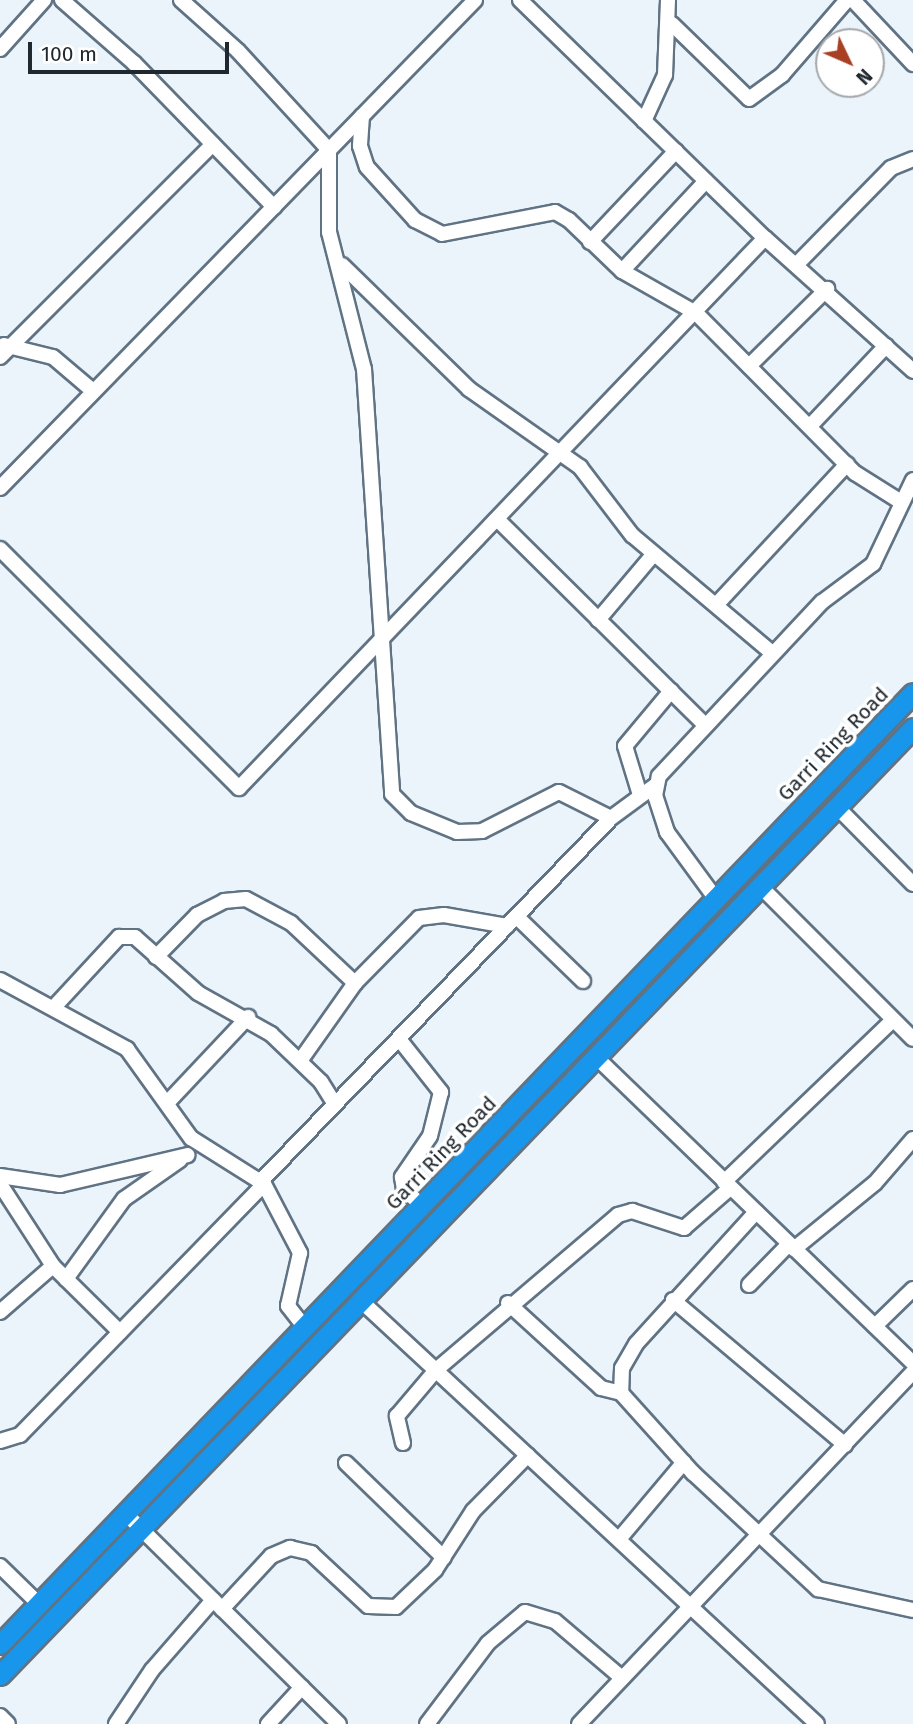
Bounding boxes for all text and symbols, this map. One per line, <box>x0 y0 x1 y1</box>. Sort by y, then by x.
scale bar <box>32 28 233 72</box>
north arrow <box>815 28 885 98</box>
text: 100 m <box>41 41 97 67</box>
text: N <box>851 64 877 89</box>
street label: Garri Ring Road <box>772 682 894 806</box>
street label: Garri Ring Road <box>380 1091 502 1215</box>

